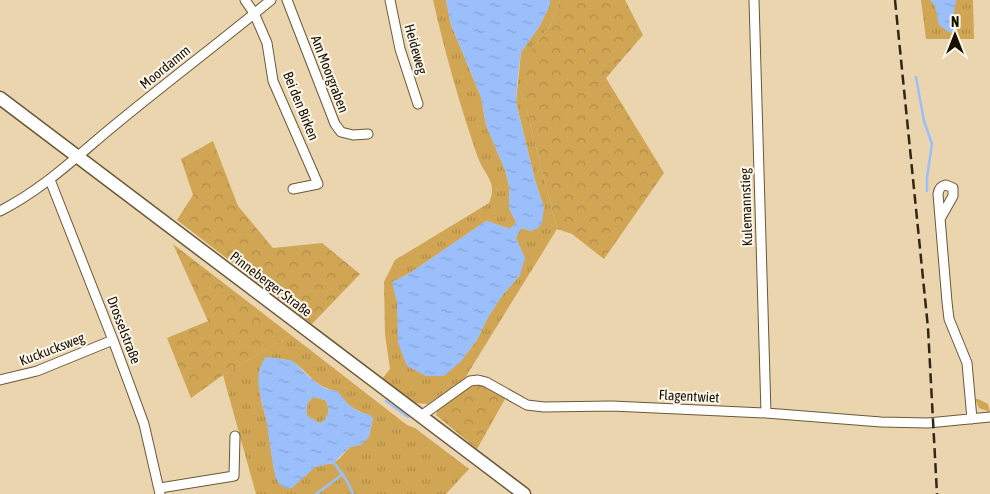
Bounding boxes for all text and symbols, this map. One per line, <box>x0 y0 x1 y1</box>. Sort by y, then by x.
north arrow <box>930 10 980 60</box>
text: N <box>951 14 959 30</box>
street label: Heideweg <box>401 22 431 76</box>
street label: Am Moorgraben <box>308 33 352 115</box>
street label: Moordamm <box>137 42 193 92</box>
street label: Bei den Birken <box>280 69 322 143</box>
street label: Kulemannstieg <box>737 168 755 246</box>
street label: Pinneberger Straße <box>227 248 315 320</box>
street label: Drosselstraße <box>104 294 144 366</box>
street label: Kuckucksweg <box>17 329 87 369</box>
street label: Flagentwiet <box>658 386 720 406</box>

